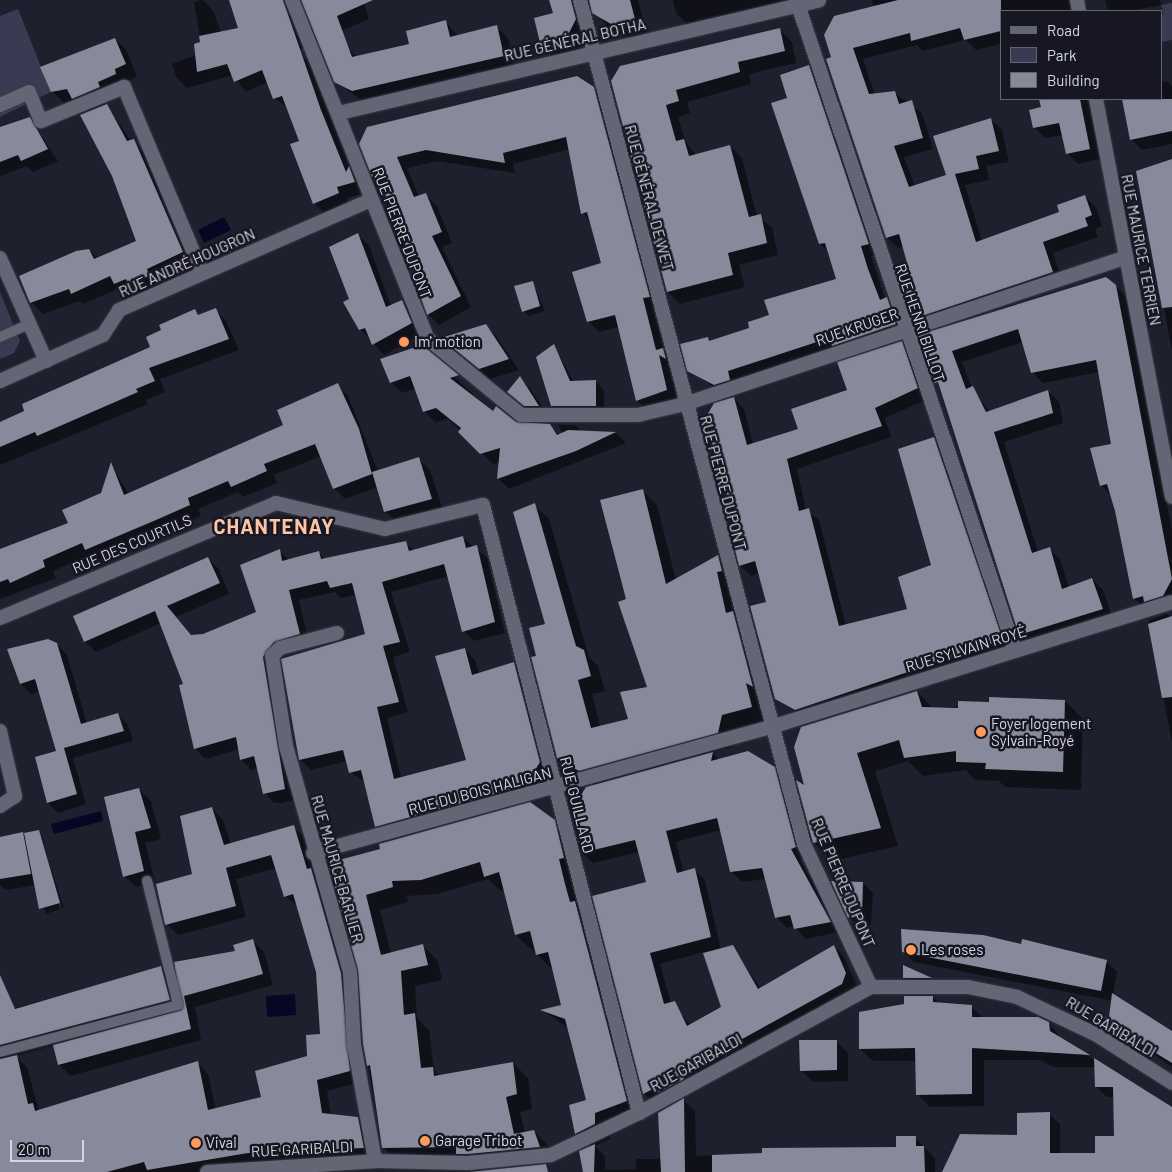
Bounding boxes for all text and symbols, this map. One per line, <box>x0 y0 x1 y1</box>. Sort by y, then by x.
legend <box>1000 10 1162 100</box>
street label: RUE GÉNÉRAL BOTHA <box>502 15 648 65</box>
text: Road <box>1047 21 1080 39</box>
text: Park <box>1047 46 1076 64</box>
text: Building <box>1047 71 1100 89</box>
street label: RUE GÉNÉRAL DE WET <box>621 123 677 273</box>
street label: RUE PIERRE DUPONT <box>369 165 435 301</box>
street label: RUE MAURICE TERRIEN <box>1117 173 1165 327</box>
street label: RUE ANDRÉ HOUGRON <box>116 225 258 301</box>
street label: RUE HENRI BILLOT <box>891 261 949 385</box>
street label: RUE KRUGER <box>813 304 901 350</box>
place label: Im' motion <box>414 333 481 351</box>
marker: Im' motion <box>398 336 410 348</box>
street label: RUE PIERRE DUPONT <box>696 413 750 553</box>
street label: RUE DES COURTILS <box>70 511 194 577</box>
district label: CHANTENAY <box>212 514 336 538</box>
street label: RUE SYLVAIN ROYÉ <box>903 622 1029 676</box>
place label: Foyer logement Sylvain-Royé <box>991 714 1091 749</box>
marker: Foyer logement Sylvain-Royé <box>975 726 987 738</box>
street label: RUE GUILLARD <box>556 755 598 855</box>
street label: RUE DU BOIS HALIGAN <box>407 763 553 819</box>
street label: RUE MAURICE BARLIER <box>307 793 367 945</box>
street label: RUE PIERRE DUPONT <box>808 815 878 951</box>
place label: Les roses <box>921 941 983 959</box>
marker: Les roses <box>905 944 917 956</box>
street label: RUE GARIBALDI <box>1063 993 1159 1061</box>
street label: RUE GARIBALDI <box>647 1030 745 1096</box>
scale bar <box>12 1130 86 1162</box>
place label: Garage Tribot <box>435 1132 523 1150</box>
place label: Vival <box>206 1134 237 1152</box>
marker: Garage Tribot <box>419 1135 431 1147</box>
marker: Vival <box>190 1137 202 1149</box>
street label: RUE GARIBALDI <box>251 1137 353 1161</box>
text: 20 m <box>18 1140 50 1158</box>

